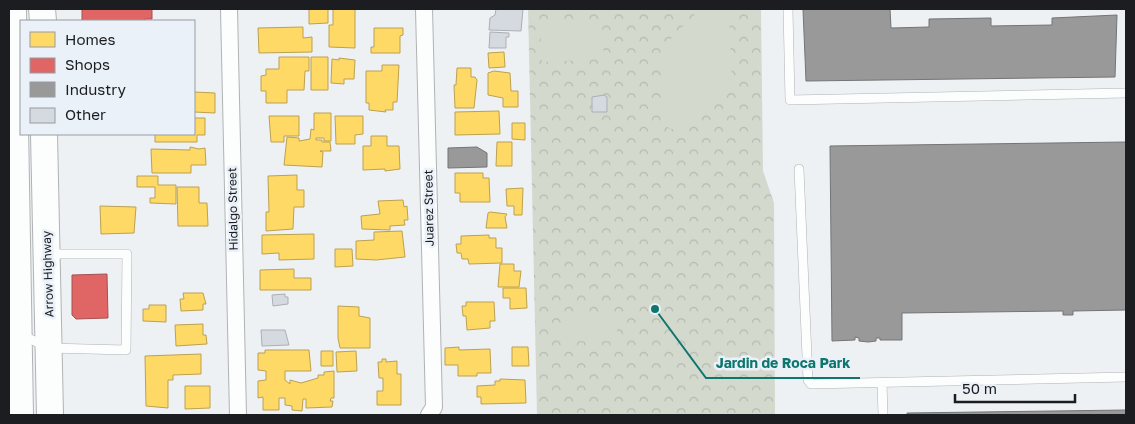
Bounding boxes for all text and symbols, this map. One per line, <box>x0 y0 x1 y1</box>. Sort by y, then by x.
legend <box>20 20 195 135</box>
text: Homes <box>65 30 115 48</box>
text: Shops <box>65 55 110 73</box>
text: Industry <box>65 80 126 98</box>
text: Other <box>65 105 106 123</box>
street label: Hidalgo Street <box>224 167 241 251</box>
street label: Juarez Street <box>420 169 437 247</box>
street label: Arrow Highway <box>38 230 57 318</box>
callout: Jardin de Roca Park <box>706 349 860 378</box>
text: Jardin de Roca Park <box>716 354 850 371</box>
scale bar <box>955 372 1075 404</box>
text: 50 m <box>962 379 997 397</box>

